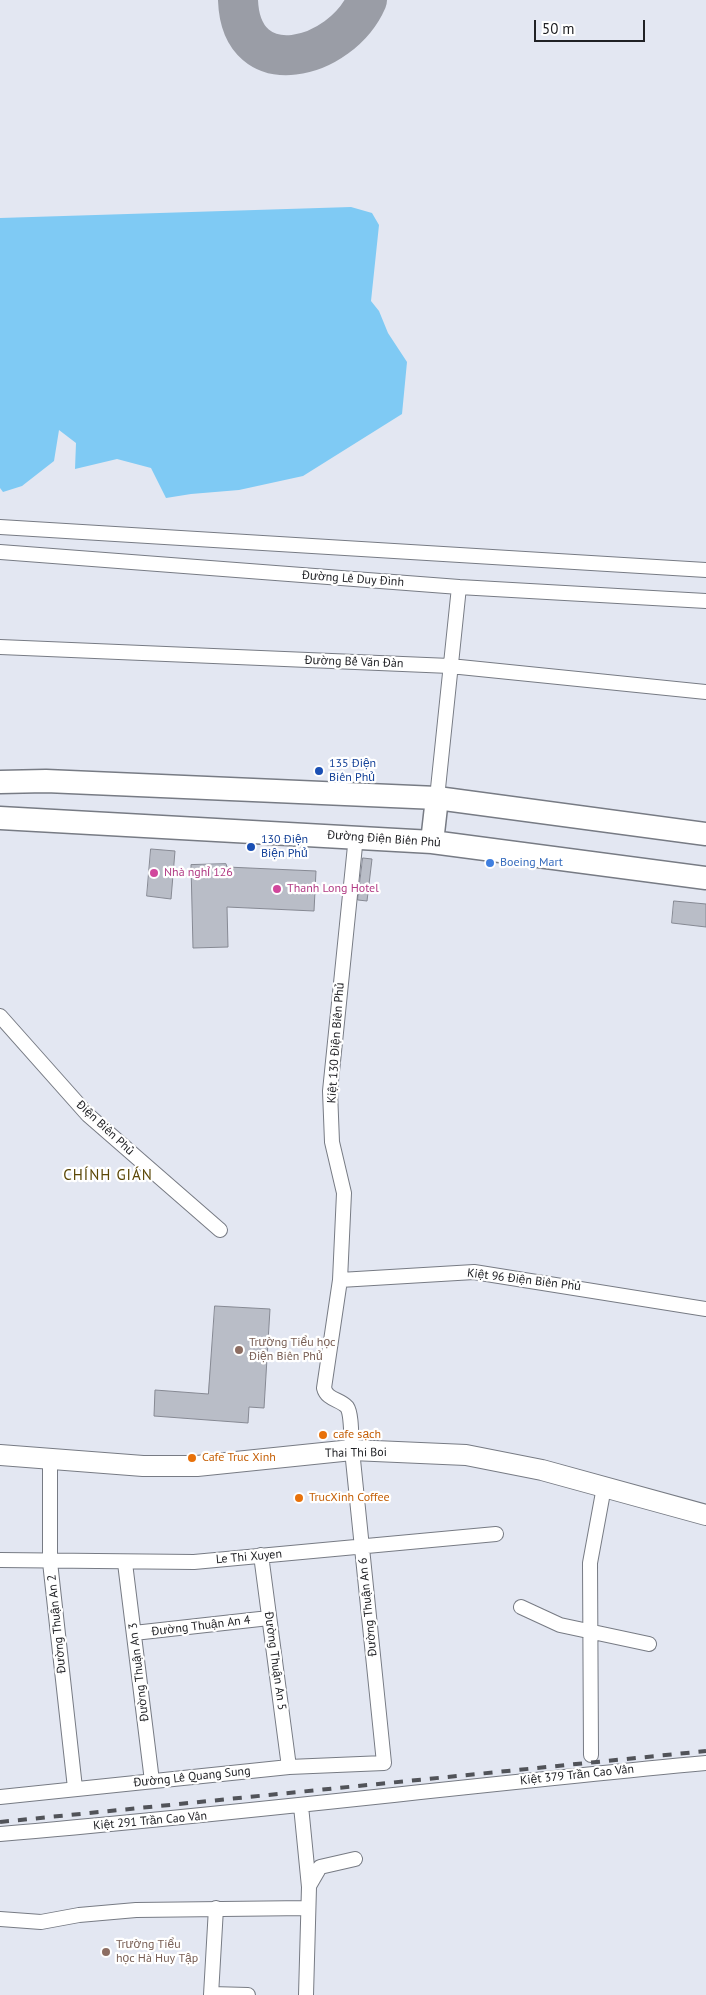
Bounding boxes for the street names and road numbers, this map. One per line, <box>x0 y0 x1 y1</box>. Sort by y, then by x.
street label: Đường Lê Duy Đình <box>302 568 404 590</box>
street label: Đường Bế Văn Đàn <box>304 653 404 671</box>
street label: Đường Điện Biên Phủ <box>327 828 441 850</box>
street label: Kiệt 130 Điện Biên Phủ <box>325 982 347 1104</box>
street label: Điện Biên Phủ <box>73 1098 137 1158</box>
street label: Kiệt 96 Điện Biên Phủ <box>466 1266 582 1294</box>
street label: Thai Thi Boi <box>325 1445 387 1461</box>
street label: Le Thi Xuyen <box>215 1547 283 1567</box>
street label: Đường Thuận An 6 <box>356 1557 380 1657</box>
street label: Đường Thuận An 2 <box>45 1574 69 1674</box>
street label: Đường Thuận An 5 <box>261 1611 289 1711</box>
street label: Đường Thuận An 4 <box>151 1613 251 1639</box>
street label: Đường Thuận An 3 <box>126 1622 152 1722</box>
street label: Kiệt 379 Trần Cao Vân <box>519 1762 635 1788</box>
street label: Đường Lê Quang Sung <box>133 1764 251 1790</box>
street label: Kiệt 291 Trần Cao Vân <box>92 1809 208 1833</box>

